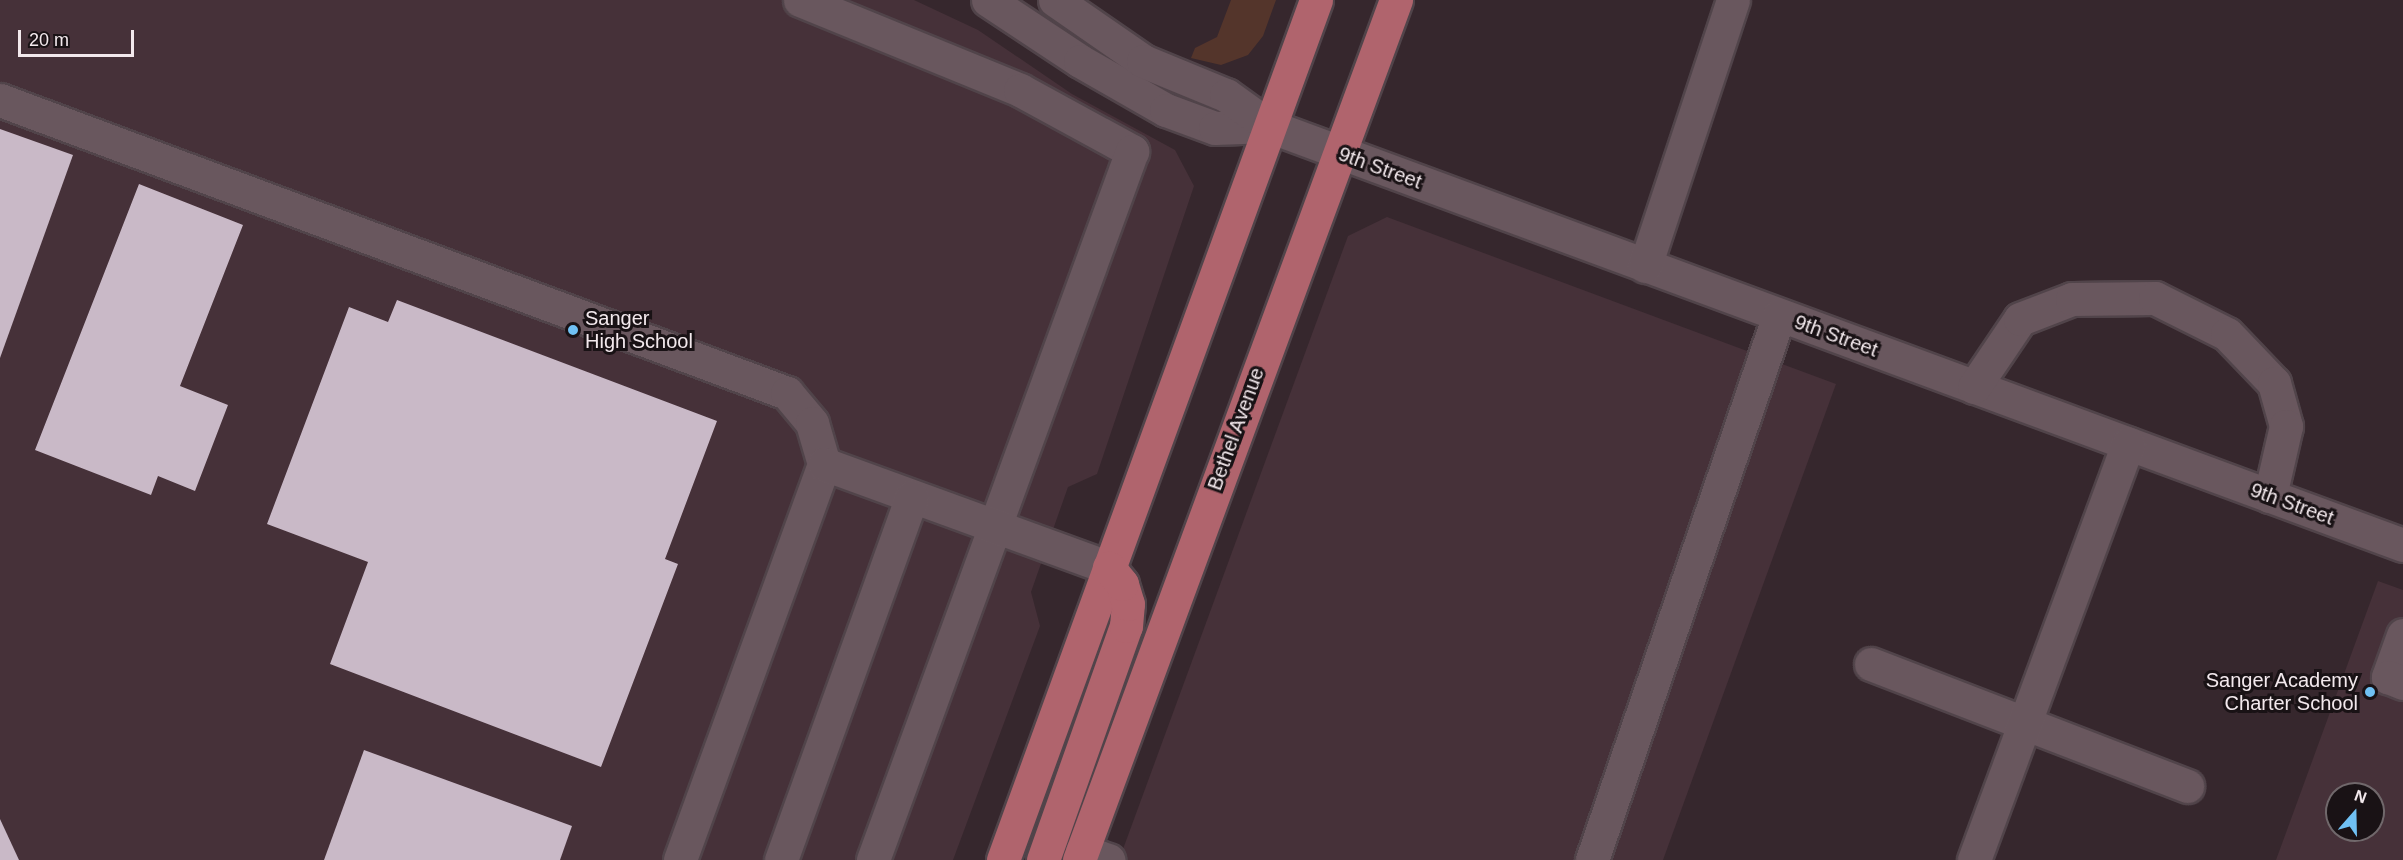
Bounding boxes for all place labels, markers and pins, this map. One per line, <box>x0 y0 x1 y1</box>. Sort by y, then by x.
place label: Sanger High School <box>585 306 693 353</box>
marker: Sanger High School <box>566 323 580 337</box>
place label: Sanger Academy Charter School <box>2205 668 2358 715</box>
marker: Sanger Academy Charter School <box>2363 685 2377 699</box>

